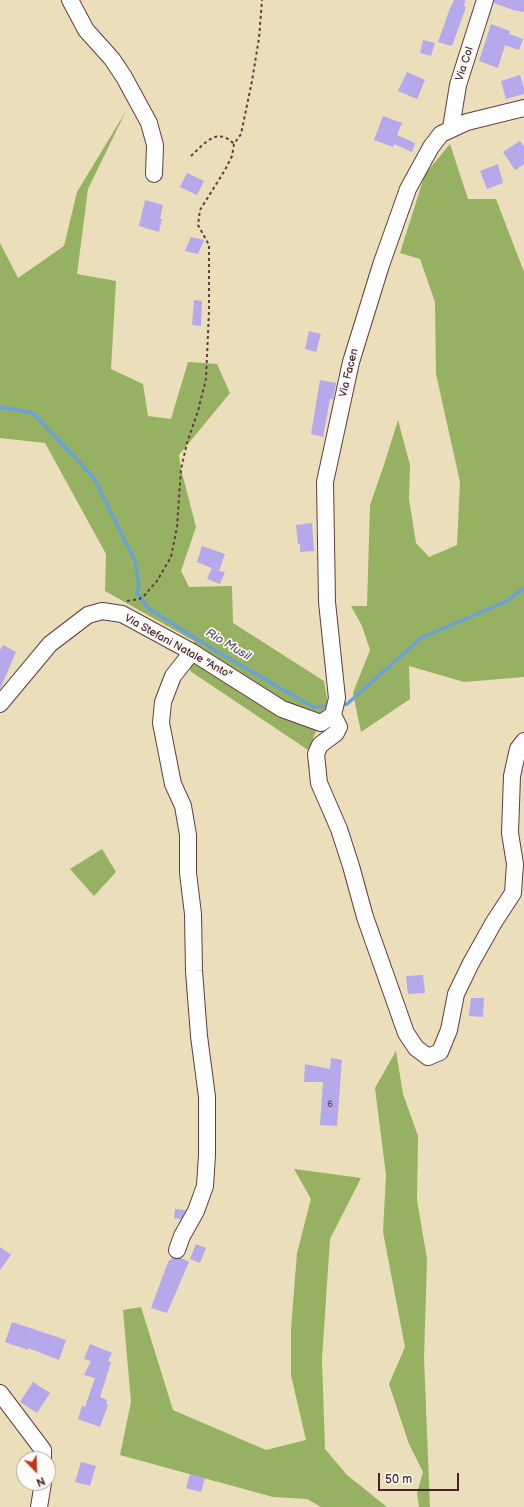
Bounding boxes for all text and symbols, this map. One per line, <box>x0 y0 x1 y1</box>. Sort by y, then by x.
street label: Via Col <box>453 45 477 83</box>
street label: Via Facen <box>337 347 361 399</box>
street label: Via Stefani Natale "Anto" <box>122 612 234 682</box>
water label: Rio Musil <box>203 626 253 664</box>
house number: 6 <box>327 1100 333 1110</box>
north arrow <box>16 1451 56 1491</box>
scale bar <box>380 1465 461 1491</box>
text: 50 m <box>385 1472 412 1487</box>
text: N <box>34 1474 47 1489</box>

